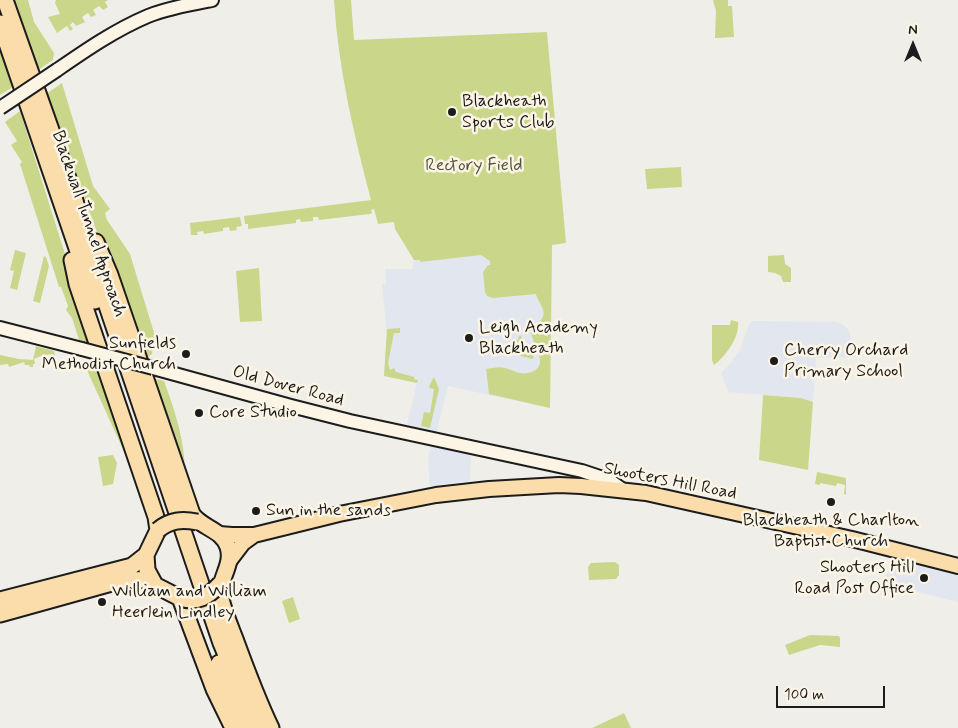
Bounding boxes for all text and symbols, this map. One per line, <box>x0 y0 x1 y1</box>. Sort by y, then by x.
north arrow <box>888 20 938 70</box>
text: N <box>908 21 918 39</box>
place label: Blackheath Sports Club <box>462 91 554 134</box>
marker: Blackheath Sports Club <box>446 106 458 118</box>
street label: Blackwall Tunnel Approach <box>46 128 130 320</box>
park label: Rectory Field <box>425 155 523 177</box>
place label: Leigh Academy Blackheath <box>479 317 598 359</box>
marker: Leigh Academy Blackheath <box>463 332 475 344</box>
place label: Sunfields Methodist Church <box>42 333 176 376</box>
place label: Cherry Orchard Primary School <box>784 340 908 382</box>
marker: Sunfields Methodist Church <box>180 348 192 360</box>
marker: Cherry Orchard Primary School <box>768 355 780 367</box>
street label: Old Dover Road <box>230 362 346 412</box>
place label: Core Studio <box>209 402 297 424</box>
marker: Core Studio <box>193 407 205 419</box>
street label: Shooters Hill Road <box>602 459 738 505</box>
marker: Blackheath & Charlton Baptist Church <box>825 496 837 508</box>
place label: Sun in the sands <box>266 500 391 522</box>
marker: Sun in the sands <box>250 505 262 517</box>
place label: Blackheath & Charlton Baptist Church <box>743 510 919 552</box>
place label: Shooters Hill Road Post Office <box>795 557 914 600</box>
marker: Shooters Hill Road Post Office <box>918 572 930 584</box>
place label: William and William Heerlein Lindley <box>112 581 267 624</box>
marker: William and William Heerlein Lindley <box>96 596 108 608</box>
scale bar <box>778 676 887 708</box>
text: 100 m <box>784 685 824 705</box>

